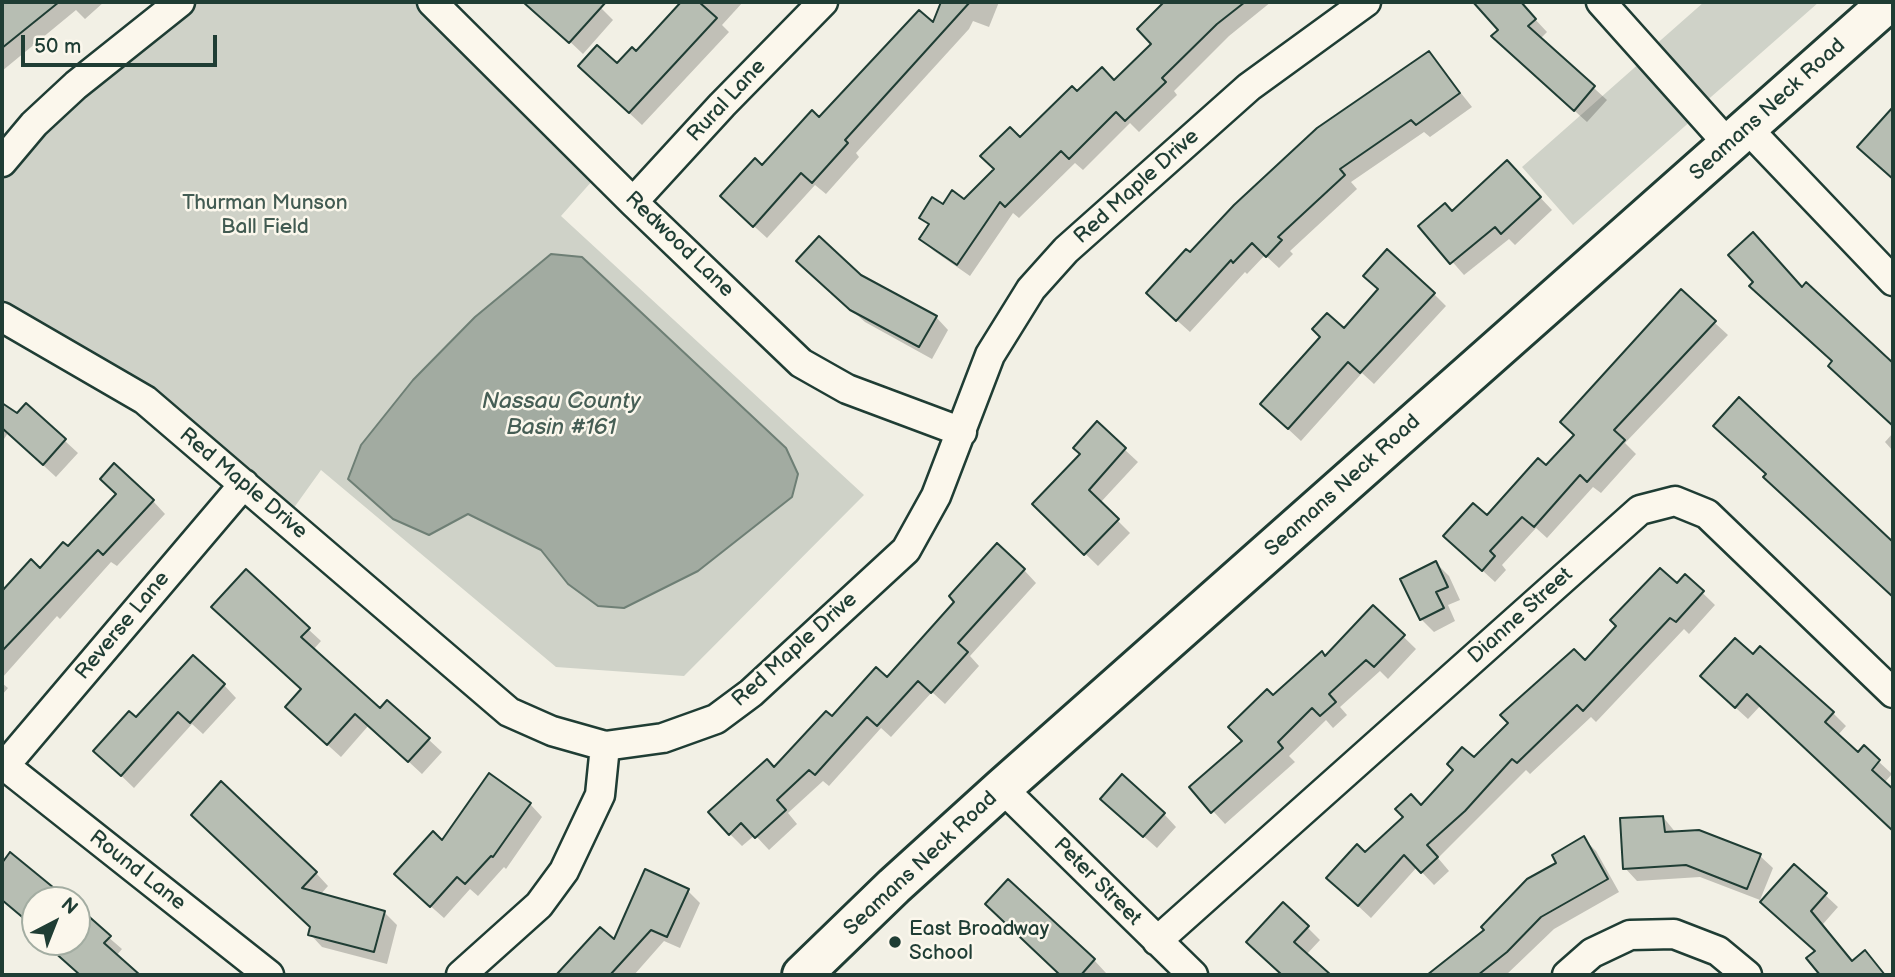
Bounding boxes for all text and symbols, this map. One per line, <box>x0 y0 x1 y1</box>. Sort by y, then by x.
scale bar <box>24 21 220 65</box>
text: 50 m <box>34 34 81 59</box>
street label: Seamans Neck Road <box>1685 34 1851 186</box>
street label: Rural Lane <box>682 55 772 147</box>
street label: Red Maple Drive <box>1069 124 1205 250</box>
street label: Redwood Lane <box>619 187 739 303</box>
park label: Thurman Munson Ball Field <box>182 191 348 241</box>
water label: Nassau County Basin #161 <box>482 388 640 442</box>
street label: Seamans Neck Road <box>1260 410 1426 562</box>
street label: Red Maple Drive <box>174 423 312 545</box>
street label: Dianne Street <box>1464 563 1578 669</box>
street label: Reverse Lane <box>71 567 175 685</box>
street label: Red Maple Drive <box>727 587 863 713</box>
street label: Seamans Neck Road <box>839 786 1003 942</box>
street label: Round Lane <box>84 826 190 916</box>
street label: Peter Street <box>1048 833 1146 931</box>
north arrow <box>21 886 91 956</box>
text: N <box>56 893 82 920</box>
place label: East Broadway School <box>909 917 1049 967</box>
marker: East Broadway School <box>887 934 903 950</box>

